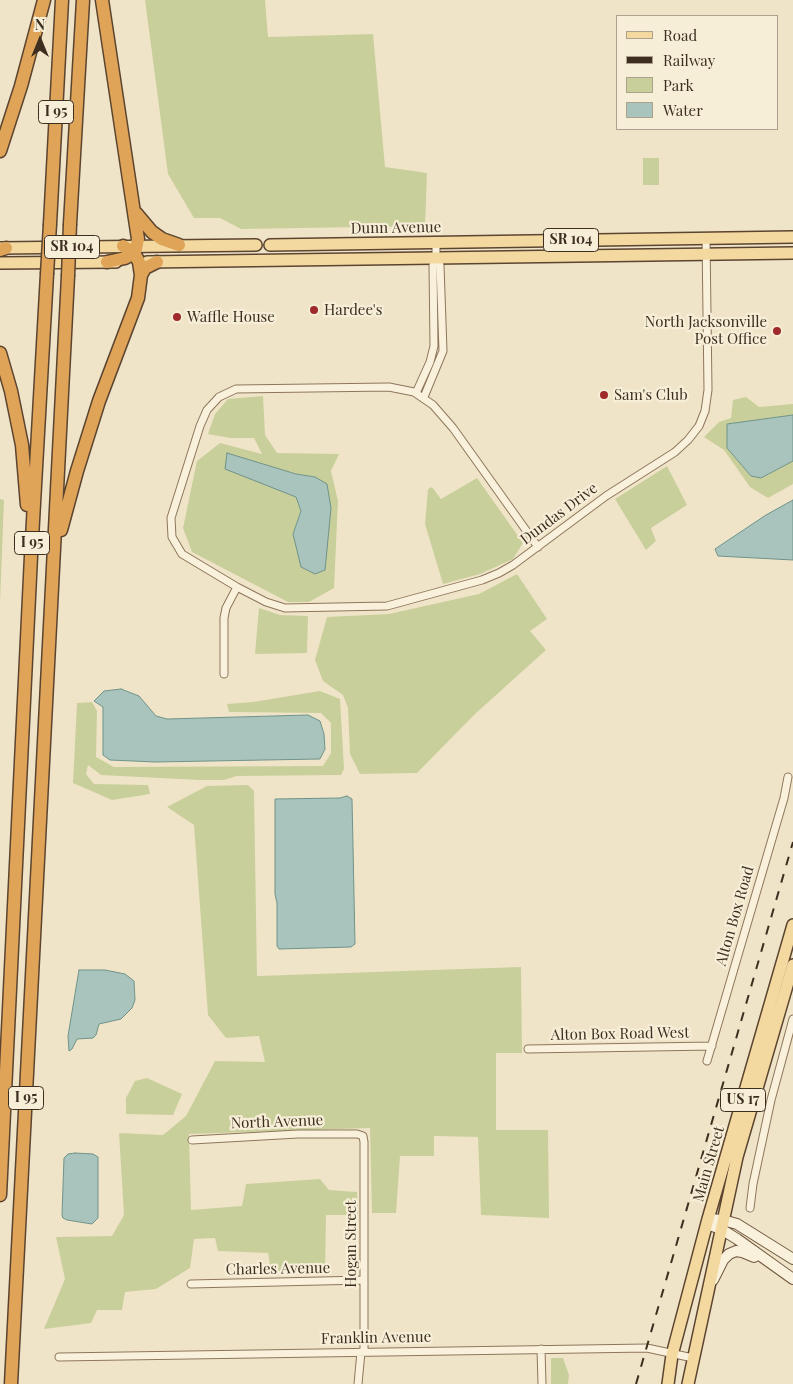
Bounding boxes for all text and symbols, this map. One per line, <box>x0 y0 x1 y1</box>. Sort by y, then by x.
north arrow <box>15 15 65 65</box>
text: N <box>35 15 45 34</box>
legend <box>616 15 778 130</box>
text: Road <box>663 25 697 45</box>
text: Railway <box>663 50 715 70</box>
text: Park <box>663 75 694 95</box>
road number: I 95 <box>38 100 74 124</box>
text: Water <box>663 100 703 120</box>
street label: Dunn Avenue <box>350 218 442 238</box>
road number: SR 104 <box>544 228 598 252</box>
road number: SR 104 <box>44 236 100 258</box>
place label: Hardee's <box>324 301 382 319</box>
marker: Hardee's <box>308 304 320 316</box>
place label: Waffle House <box>187 308 275 326</box>
marker: Waffle House <box>171 311 183 323</box>
place label: North Jacksonville Post Office <box>645 313 767 348</box>
marker: North Jacksonville Post Office <box>771 325 783 337</box>
place label: Sam's Club <box>614 386 688 404</box>
marker: Sam's Club <box>598 389 610 401</box>
street label: Dundas Drive <box>517 479 601 549</box>
road number: I 95 <box>15 532 50 554</box>
street label: Alton Box Road <box>712 864 758 968</box>
street label: Alton Box Road West <box>550 1024 690 1044</box>
road number: I 95 <box>8 1086 44 1110</box>
road number: US 17 <box>720 1088 766 1112</box>
street label: North Avenue <box>230 1111 324 1133</box>
street label: Main Street <box>690 1124 728 1204</box>
street label: Hogan Street <box>342 1200 360 1288</box>
street label: Charles Avenue <box>226 1259 330 1279</box>
street label: Franklin Avenue <box>321 1328 431 1348</box>

